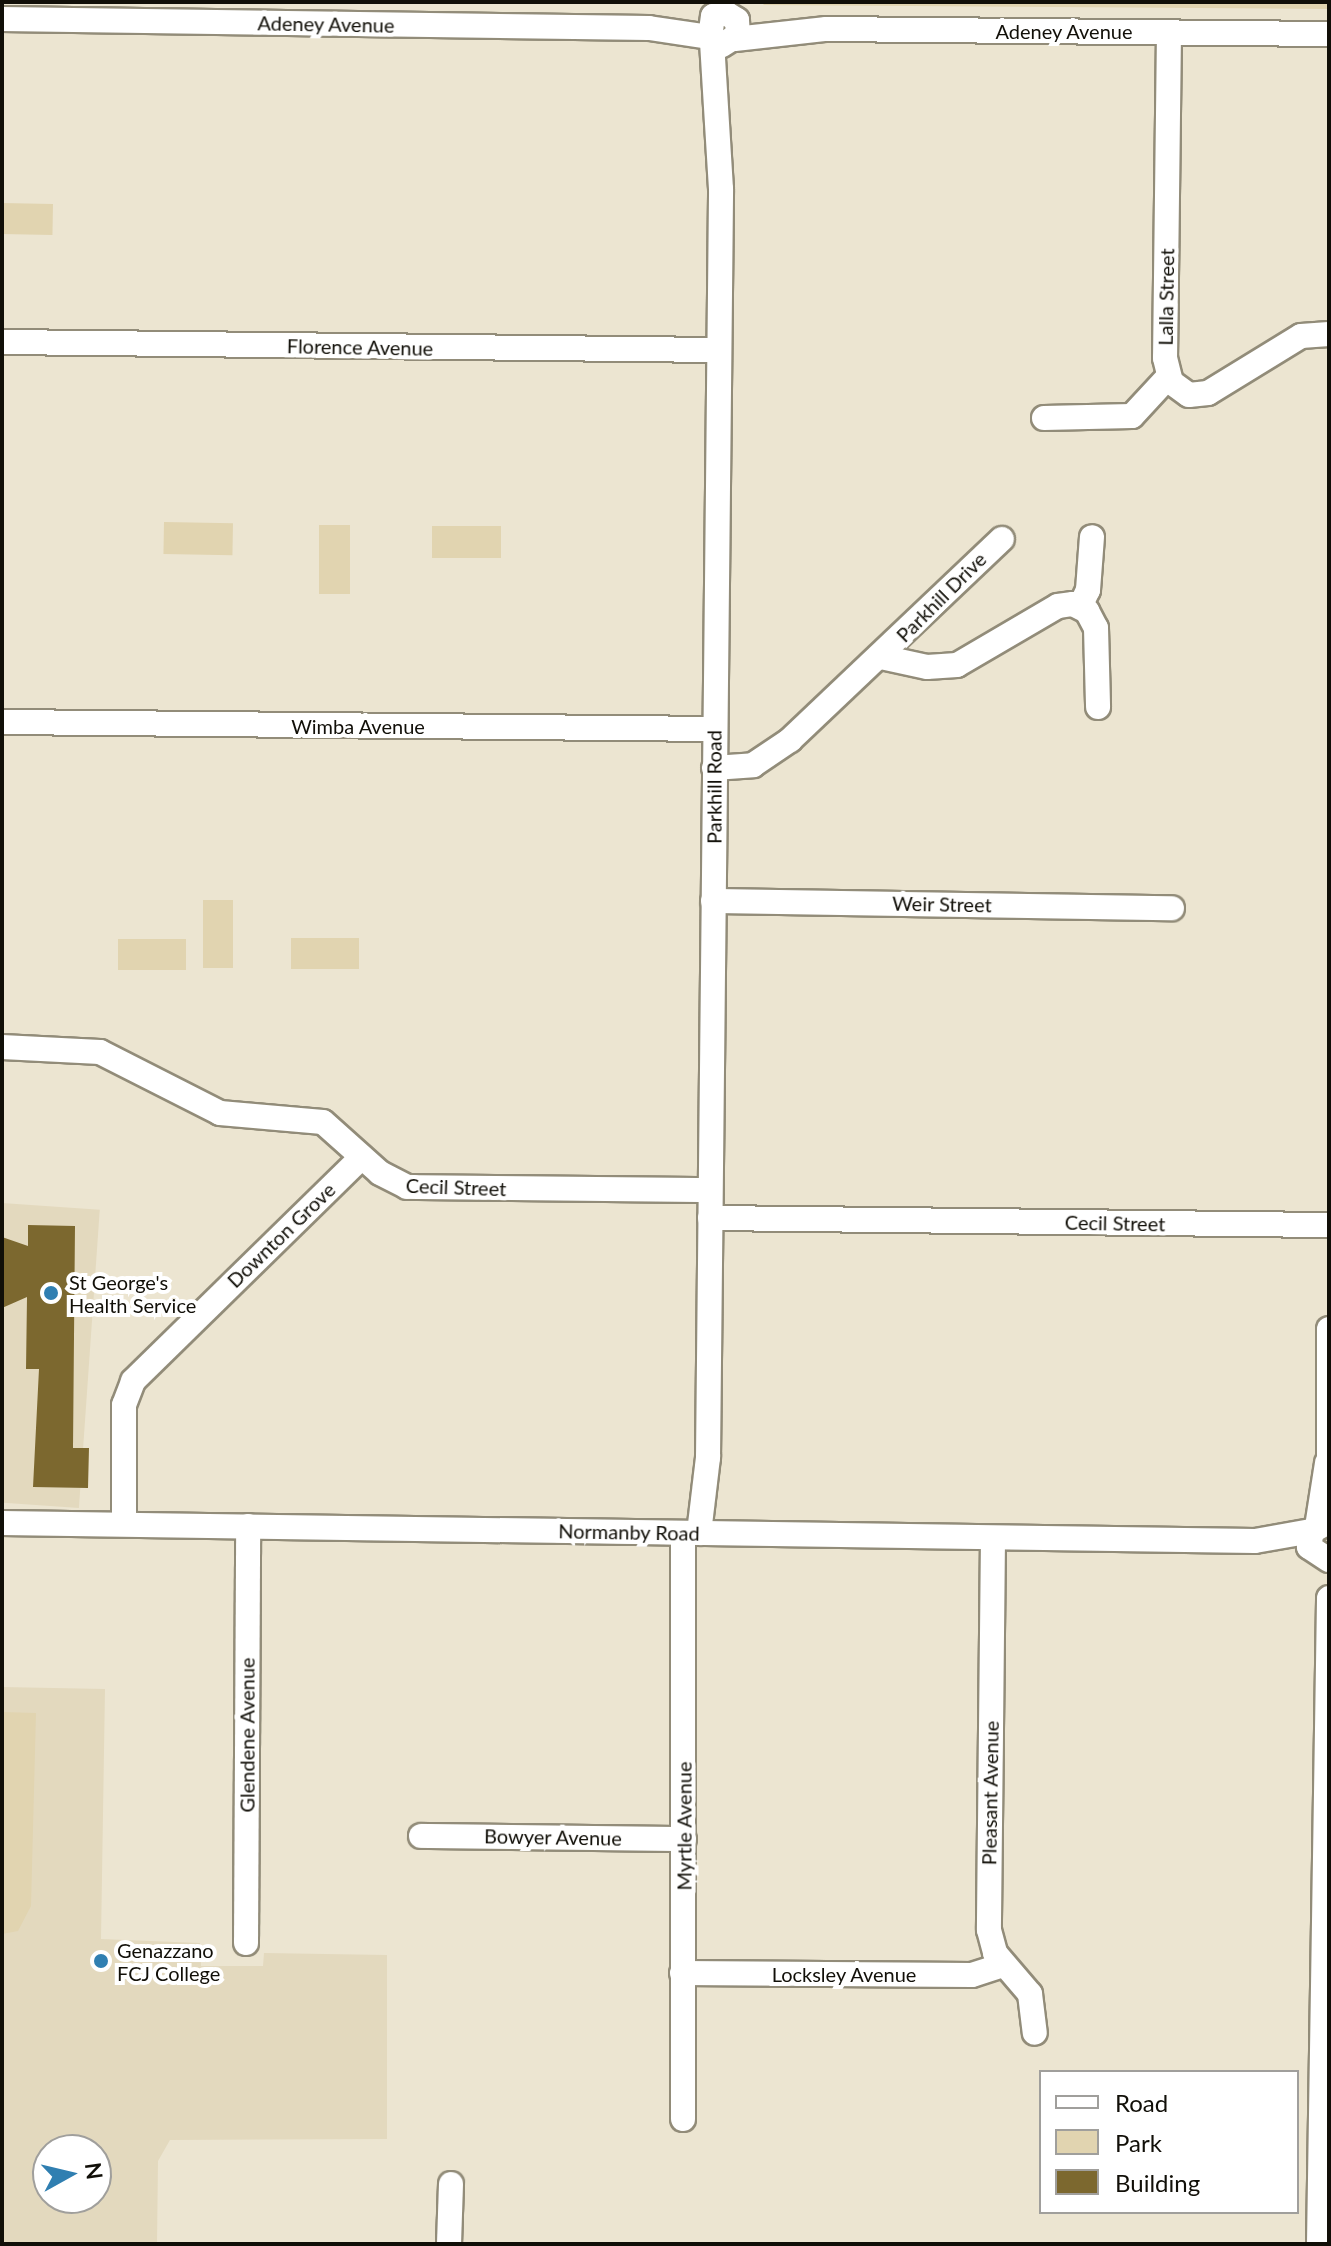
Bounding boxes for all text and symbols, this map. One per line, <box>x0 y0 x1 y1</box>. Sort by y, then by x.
street label: Adeney Avenue <box>257 11 395 37</box>
street label: Adeney Avenue <box>995 19 1133 43</box>
street label: Lalla Street <box>1153 248 1179 346</box>
street label: Florence Avenue <box>286 334 434 360</box>
street label: Parkhill Drive <box>891 547 991 647</box>
street label: Wimba Avenue <box>291 714 425 738</box>
street label: Parkhill Road <box>702 730 726 844</box>
street label: Weir Street <box>892 891 992 917</box>
street label: Cecil Street <box>405 1173 507 1201</box>
street label: Downton Grove <box>222 1177 340 1293</box>
street label: Cecil Street <box>1065 1210 1165 1236</box>
place label: St George's Health Service <box>69 1270 196 1317</box>
marker: St George's Health Service <box>40 1282 62 1304</box>
street label: Normanby Road <box>558 1519 700 1545</box>
street label: Glendene Avenue <box>235 1657 259 1813</box>
street label: Pleasant Avenue <box>977 1720 1003 1866</box>
street label: Myrtle Avenue <box>672 1761 696 1891</box>
street label: Bowyer Avenue <box>483 1824 623 1850</box>
place label: Genazzano FCJ College <box>117 1938 220 1985</box>
marker: Genazzano FCJ College <box>92 1952 110 1970</box>
street label: Locksley Avenue <box>771 1962 917 1986</box>
legend <box>1039 2070 1299 2214</box>
text: Road <box>1115 2088 1168 2117</box>
text: Park <box>1115 2128 1162 2157</box>
north arrow <box>32 2134 112 2214</box>
text: N <box>80 2161 109 2181</box>
text: Building <box>1115 2168 1200 2197</box>

